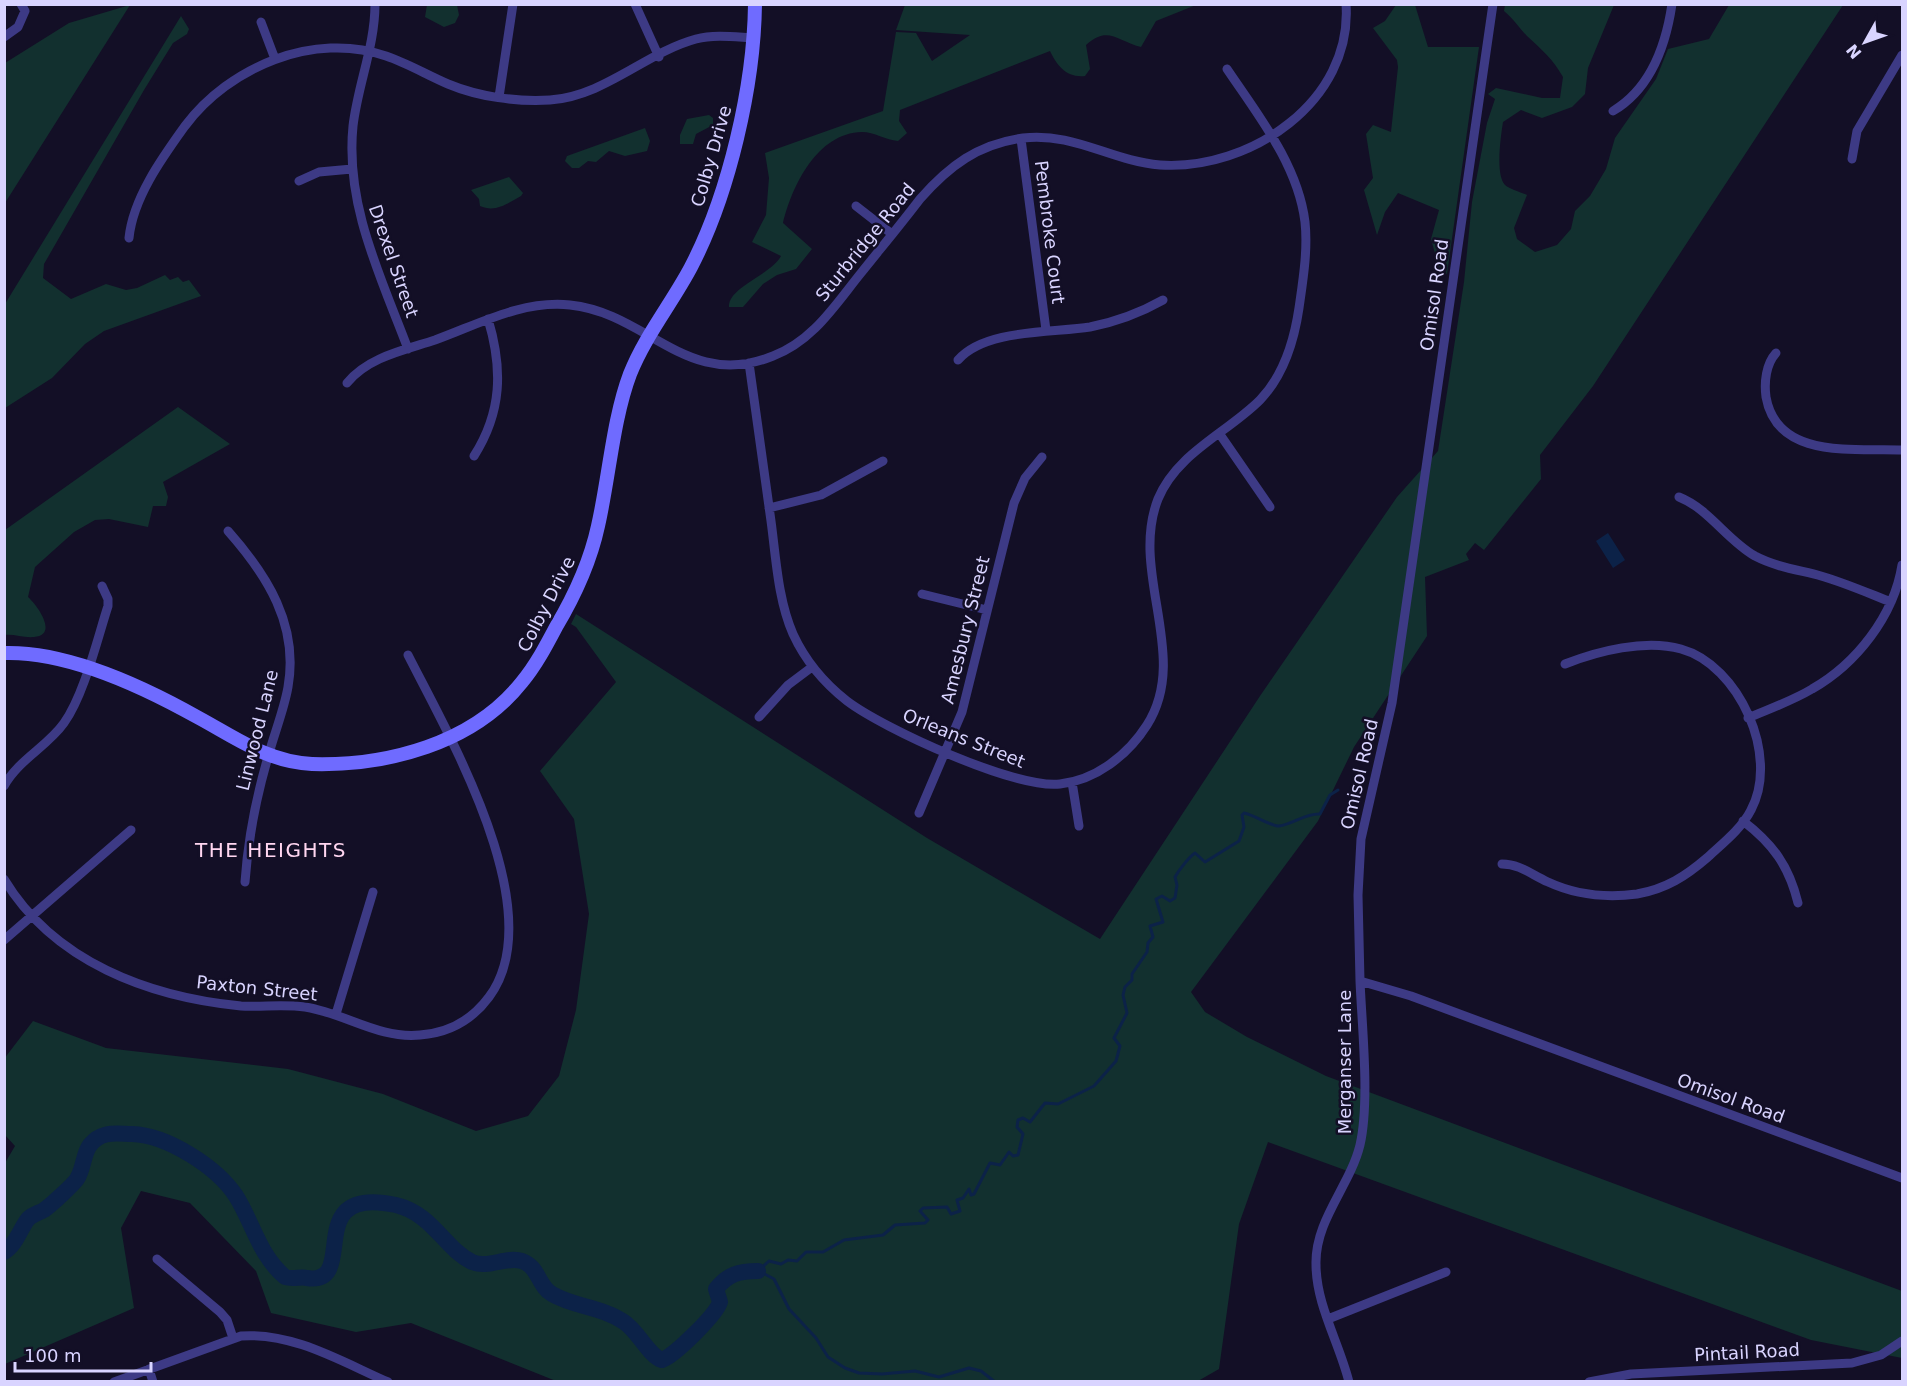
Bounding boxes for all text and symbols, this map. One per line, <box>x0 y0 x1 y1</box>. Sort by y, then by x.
north arrow <box>1835 12 1895 72</box>
text: N <box>1842 40 1865 63</box>
street label: Colby Drive <box>687 103 735 209</box>
street label: Pembroke Court <box>1031 159 1069 305</box>
street label: Sturbridge Road <box>811 179 919 305</box>
street label: Drexel Street <box>365 202 423 320</box>
street label: Omisol Road <box>1416 238 1452 352</box>
street label: Colby Drive <box>513 553 579 655</box>
street label: Amesbury Street <box>936 554 994 706</box>
street label: Linwood Lane <box>232 667 282 793</box>
street label: Orleans Street <box>900 704 1028 772</box>
street label: Omisol Road <box>1336 717 1382 831</box>
district label: THE HEIGHTS <box>194 838 347 862</box>
street label: Paxton Street <box>195 971 319 1005</box>
street label: Merganser Lane <box>1334 990 1355 1134</box>
street label: Omisol Road <box>1674 1069 1788 1127</box>
scale bar <box>15 1335 152 1373</box>
street label: Pintail Road <box>1694 1339 1800 1365</box>
text: 100 m <box>24 1345 82 1366</box>

